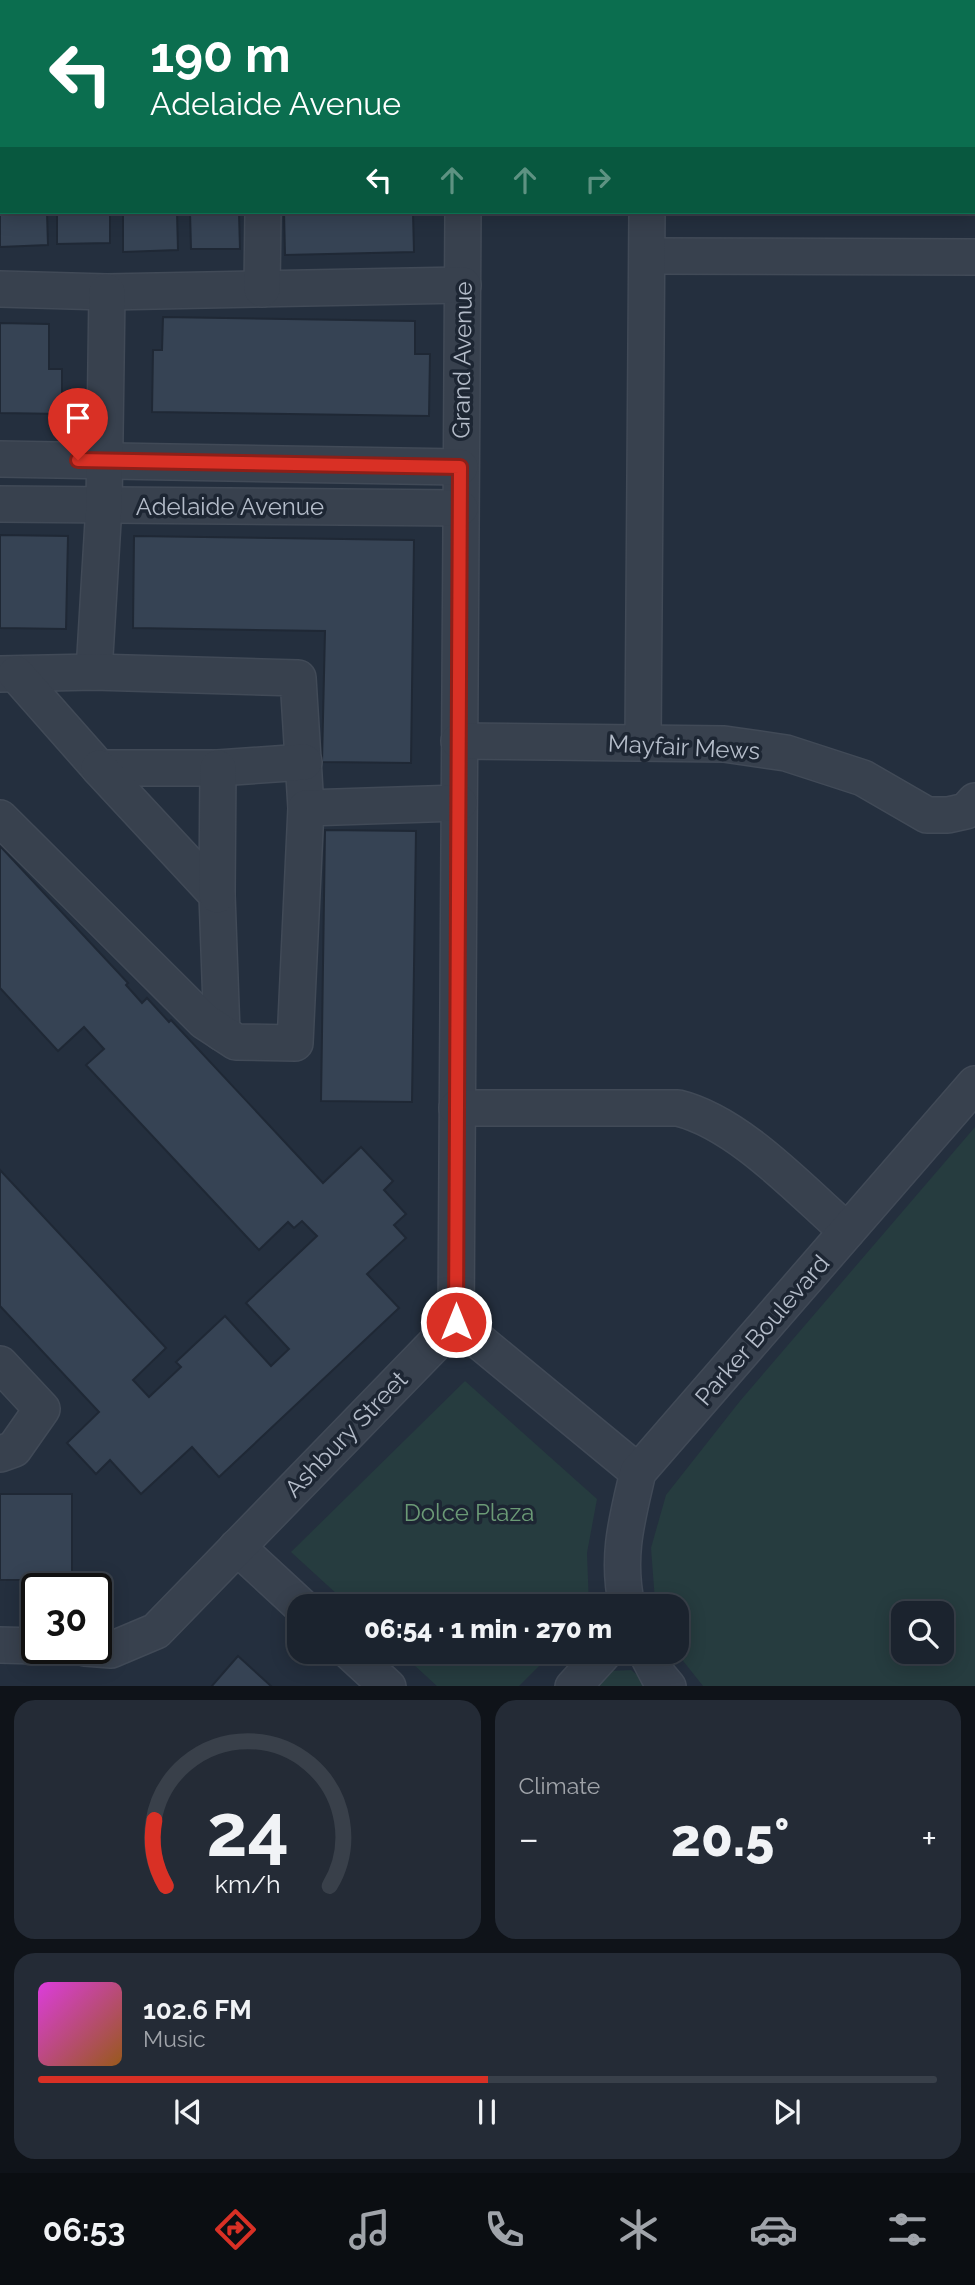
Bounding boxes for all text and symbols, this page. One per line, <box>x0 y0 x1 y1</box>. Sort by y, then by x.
text: 190 m <box>150 26 291 83</box>
icon: left <box>35 28 126 119</box>
text: Adelaide Avenue <box>150 85 401 122</box>
icon: left <box>360 161 398 199</box>
icon: ahead <box>433 161 471 199</box>
icon: ahead <box>506 161 544 199</box>
icon: right <box>579 161 617 199</box>
street label: Grand Avenue <box>446 281 478 439</box>
pin <box>48 388 108 460</box>
icon: arrive <box>59 399 97 437</box>
street label: Adelaide Avenue <box>136 492 324 521</box>
street label: Mayfair Mews <box>607 729 761 765</box>
street label: Parker Boulevard <box>689 1249 835 1411</box>
position arrow <box>419 1285 493 1359</box>
street label: Ashbury Street <box>279 1365 413 1503</box>
park label: Dolce Plaza <box>404 1498 534 1527</box>
speed limit sign: 30 <box>21 1573 112 1664</box>
map controls <box>891 1601 954 1664</box>
button: search <box>891 1601 954 1664</box>
text: 06:54 · 1 min · 270 m <box>364 1614 612 1644</box>
text: Climate <box>519 1772 600 1799</box>
text: 24 <box>206 1788 289 1873</box>
text: 20.5° <box>671 1807 789 1868</box>
text: − <box>519 1816 539 1861</box>
text: + <box>921 1816 937 1861</box>
text: km/h <box>214 1868 280 1898</box>
text: 102.6 FM <box>143 1995 252 2025</box>
text: Music <box>143 2025 206 2052</box>
icon: previous <box>169 2093 207 2131</box>
icon: pause <box>468 2093 506 2131</box>
icon: next <box>768 2093 806 2131</box>
icon: directions <box>211 2205 260 2254</box>
icon: music <box>345 2205 394 2254</box>
icon: phone <box>480 2205 529 2254</box>
icon: climate <box>614 2205 663 2254</box>
icon: car <box>749 2205 798 2254</box>
icon: filters <box>883 2205 932 2254</box>
text: 06:53 <box>43 2211 125 2248</box>

